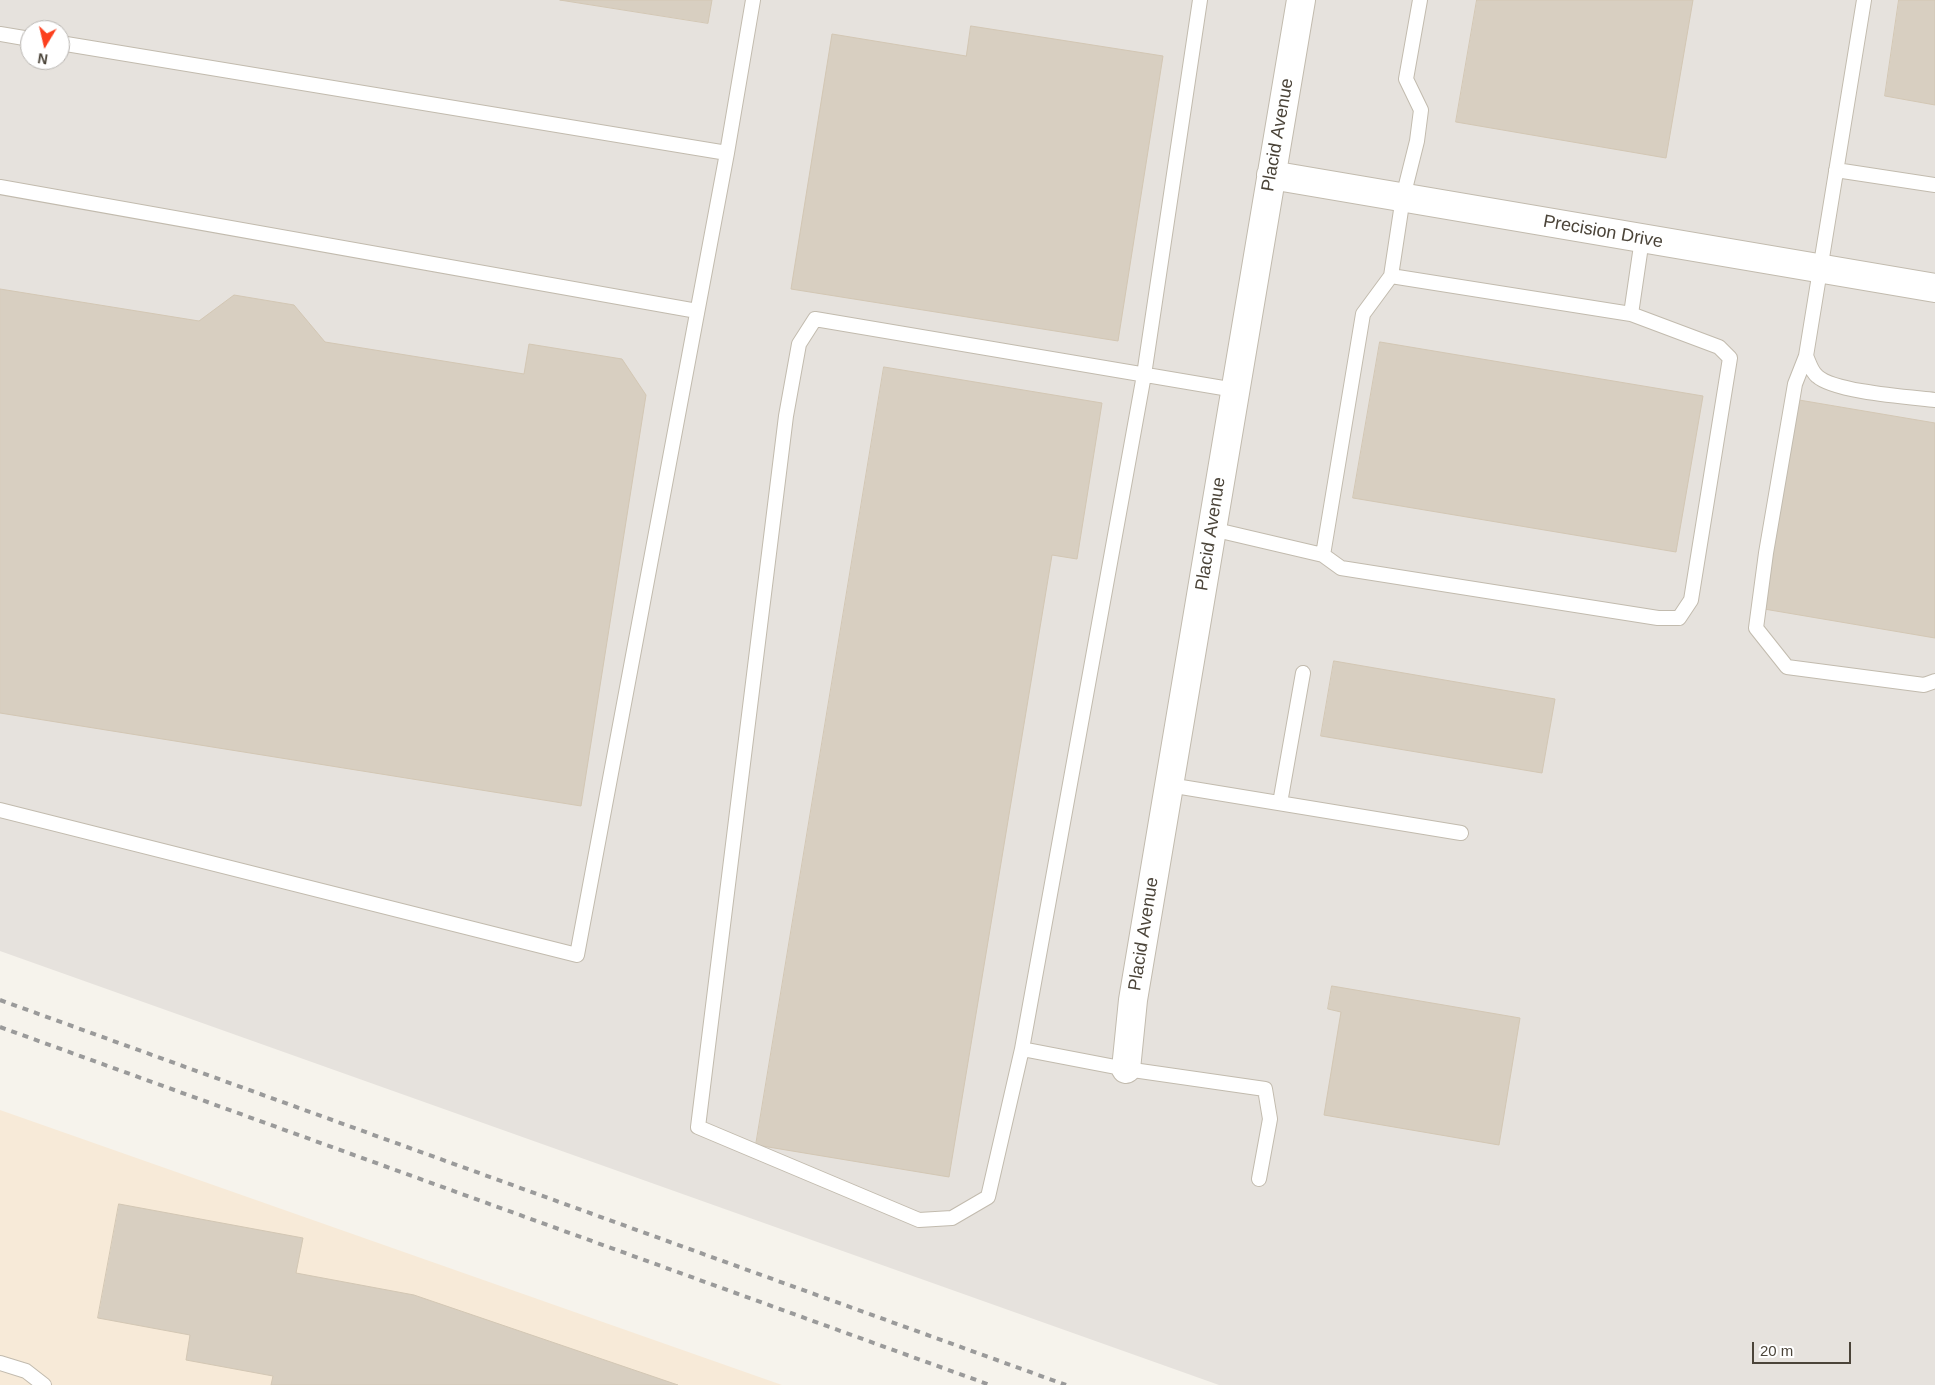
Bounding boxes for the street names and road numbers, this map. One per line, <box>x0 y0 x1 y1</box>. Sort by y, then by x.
street label: Placid Avenue <box>1257 77 1299 193</box>
street label: Precision Drive <box>1542 211 1664 253</box>
street label: Placid Avenue <box>1191 476 1231 592</box>
street label: Placid Avenue <box>1124 876 1164 992</box>

